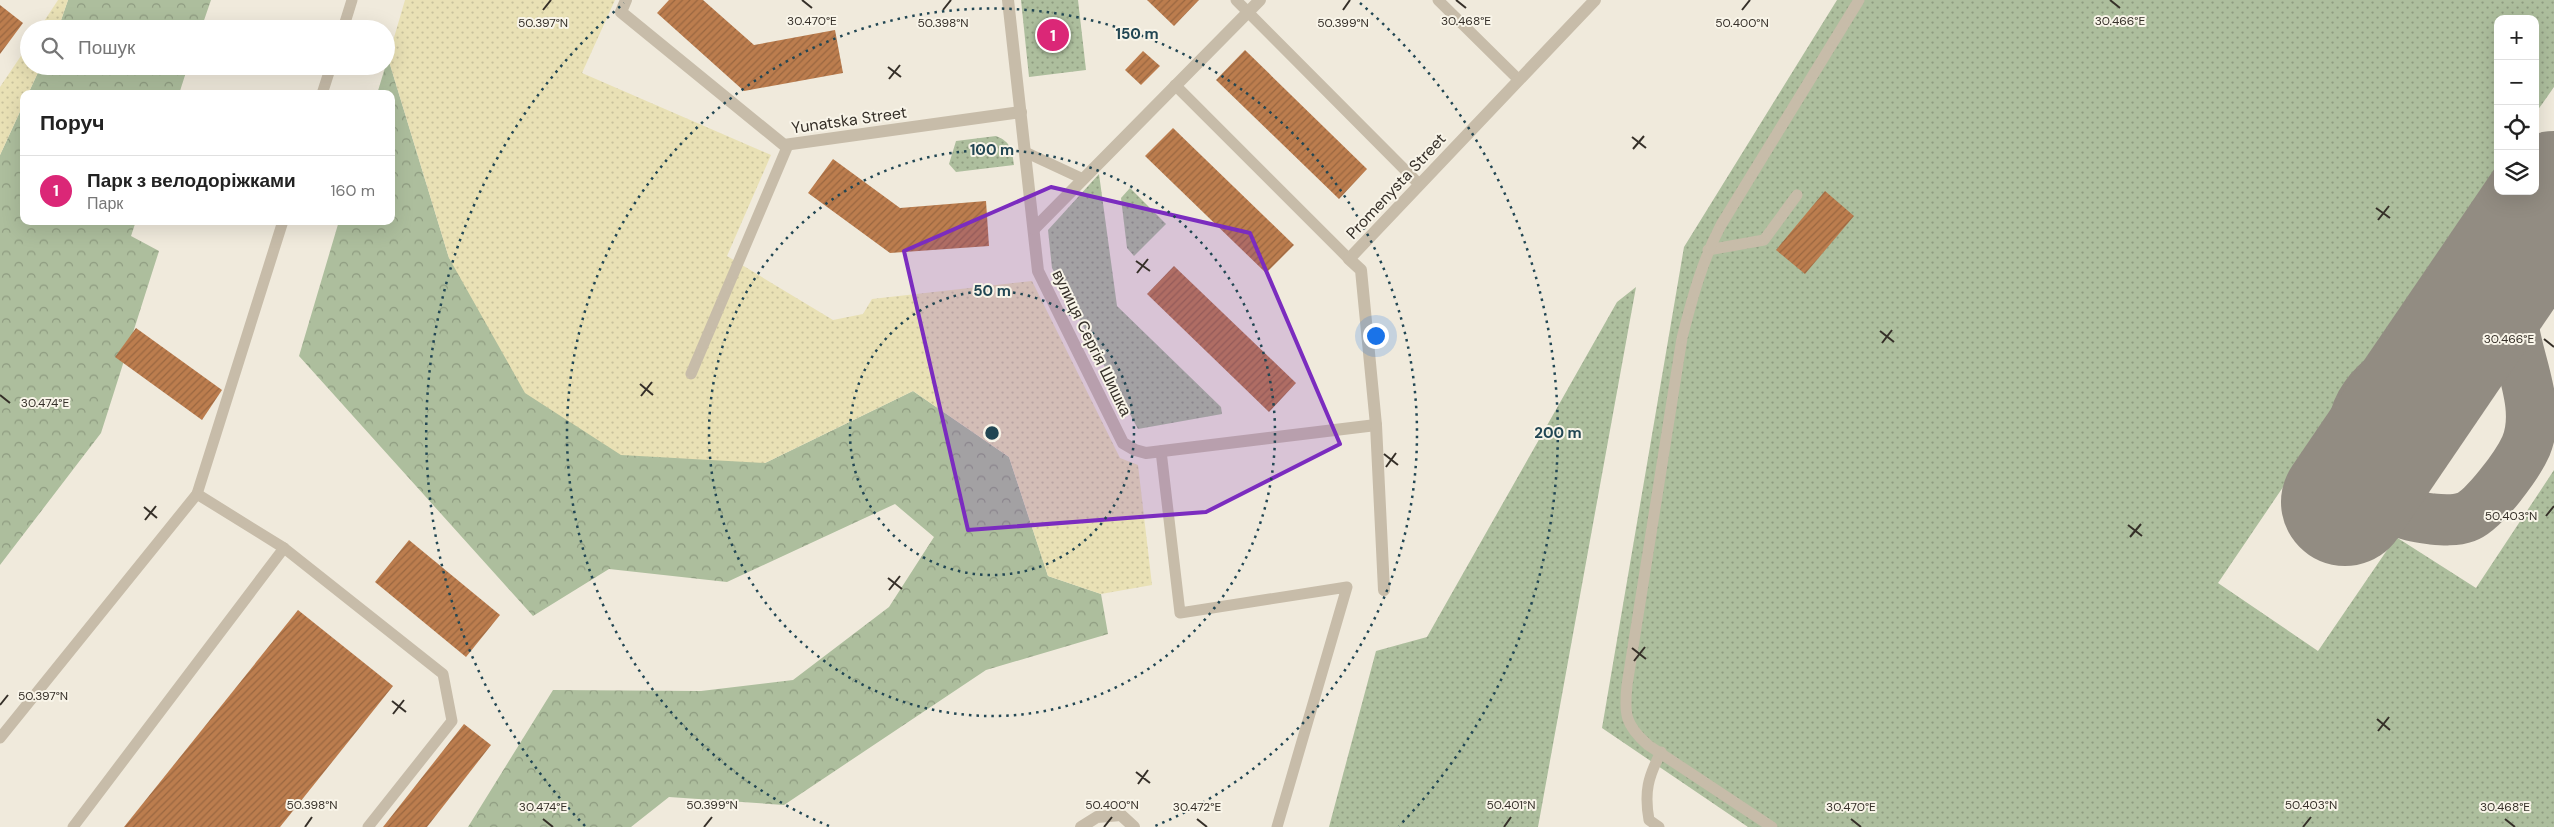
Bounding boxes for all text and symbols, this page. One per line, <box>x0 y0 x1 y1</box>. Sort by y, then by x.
text: 30.470°E <box>787 13 837 29</box>
text: 30.468°E <box>1441 13 1491 29</box>
text: 30.466°E <box>2095 13 2145 29</box>
text: 50.397°N <box>518 15 568 31</box>
text: 50.398°N <box>917 15 969 31</box>
text: 50.399°N <box>1317 15 1369 31</box>
text: 50.400°N <box>1715 15 1769 31</box>
map controls <box>2494 15 2539 195</box>
button: + <box>2494 15 2539 60</box>
pin: 1 <box>1037 16 1069 54</box>
search box <box>20 20 395 75</box>
text: 150 m <box>1116 24 1159 44</box>
icon: search <box>38 34 66 62</box>
text: Пошук <box>78 35 135 60</box>
button: − <box>2494 60 2539 105</box>
street label: Yunatska Street <box>790 102 908 138</box>
button: locate <box>2494 105 2539 150</box>
text: Поруч <box>40 109 104 137</box>
street label: Promenysta Street <box>1341 129 1451 243</box>
text: 100 m <box>970 140 1014 160</box>
button: layers <box>2494 150 2539 195</box>
text: Парк з велодоріжками <box>87 168 296 193</box>
text: 1 <box>53 180 59 201</box>
text: 160 m <box>331 180 375 201</box>
text: Парк <box>87 193 123 214</box>
street label: вулиця Сергія Шишка <box>1047 266 1137 420</box>
text: 50 m <box>973 281 1011 301</box>
your location <box>1363 323 1389 349</box>
text: 30.466°E <box>2484 331 2534 347</box>
text: 30.474°E <box>21 395 69 411</box>
text: 200 m <box>1534 423 1582 443</box>
centre of rings <box>983 424 1001 442</box>
text: 50.403°N <box>2485 508 2537 524</box>
text: 50.397°N <box>18 688 68 704</box>
text: 50.398°N <box>286 797 338 813</box>
text: 50.399°N <box>686 797 738 813</box>
text: 50.400°N <box>1085 797 1139 813</box>
text: 50.401°N <box>1486 797 1536 813</box>
text: 50.403°N <box>2285 797 2337 813</box>
text: 30.474°E <box>519 799 567 815</box>
text: 30.472°E <box>1173 799 1221 815</box>
text: 30.470°E <box>1826 799 1876 815</box>
text: 30.468°E <box>2480 799 2530 815</box>

